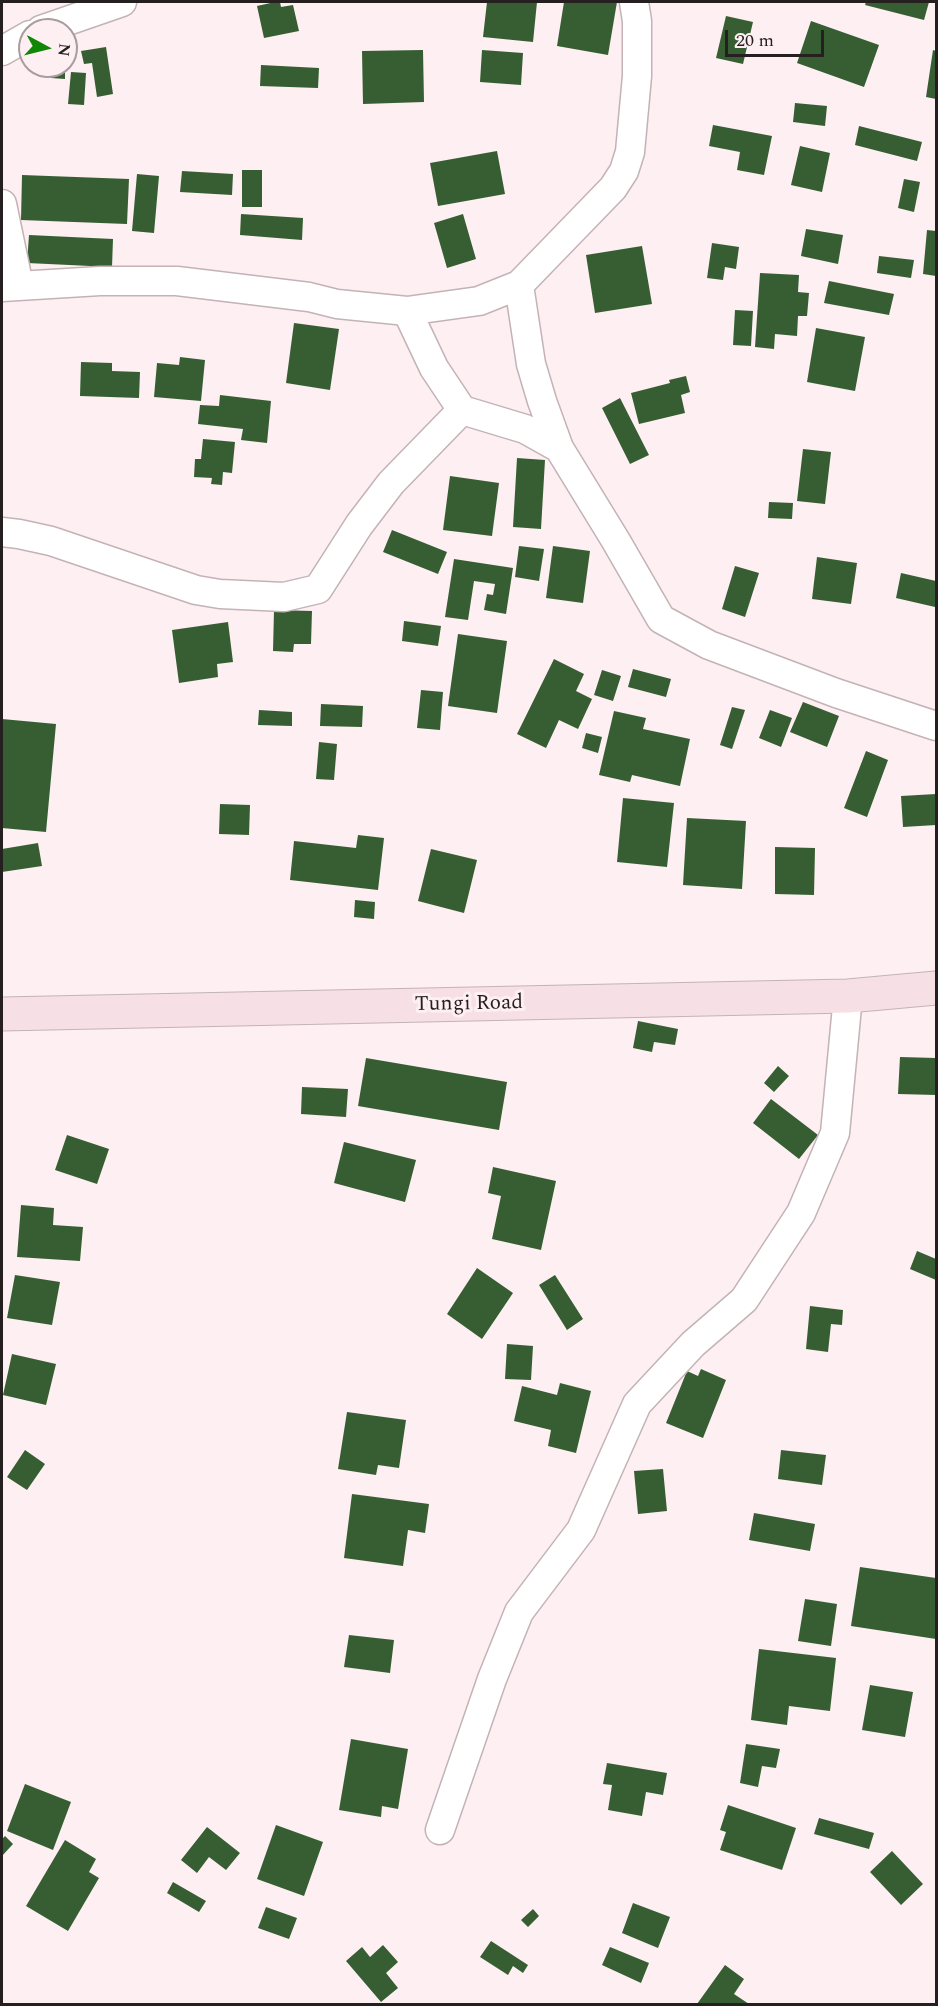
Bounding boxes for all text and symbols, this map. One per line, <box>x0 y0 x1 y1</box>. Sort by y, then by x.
north arrow <box>18 18 78 78</box>
scale bar <box>728 18 827 56</box>
text: 20 m <box>736 27 774 54</box>
text: N <box>51 42 77 58</box>
street label: Tungi Road <box>415 991 523 1019</box>

